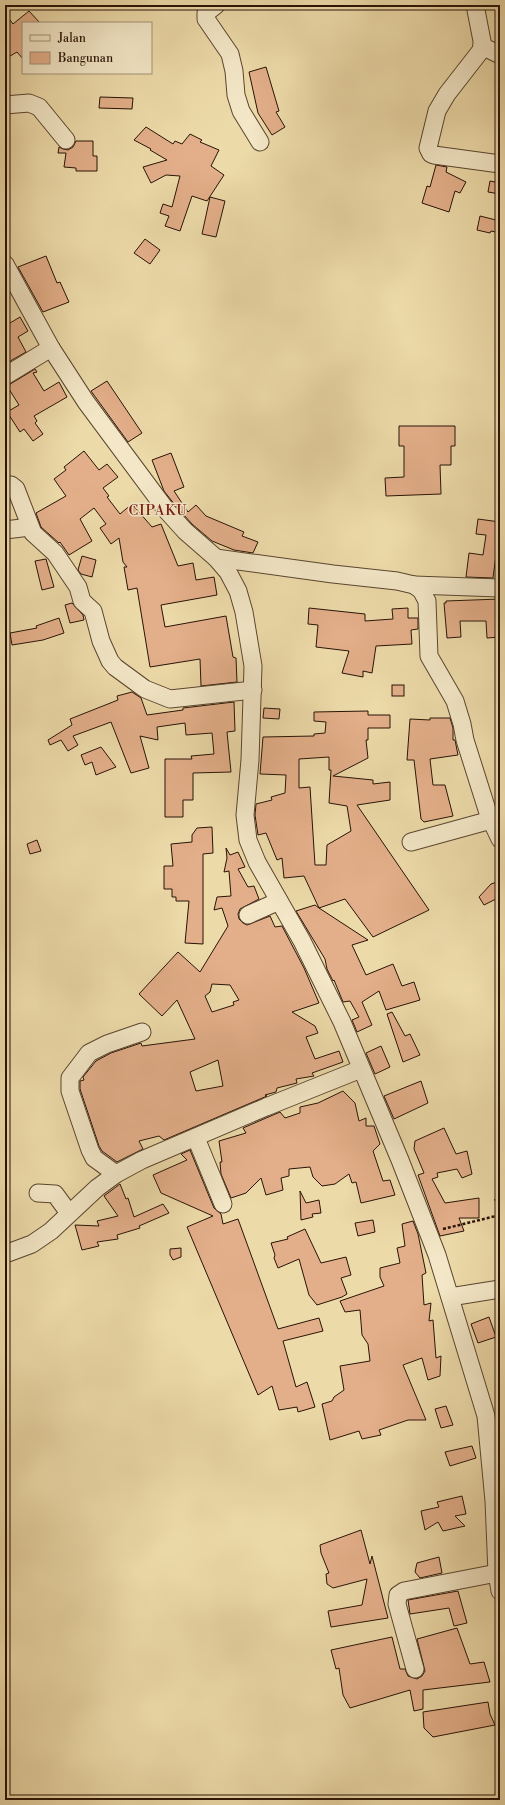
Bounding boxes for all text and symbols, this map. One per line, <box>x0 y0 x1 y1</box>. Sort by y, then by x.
legend <box>22 22 152 74</box>
text: Jalan <box>57 31 86 46</box>
text: Bangunan <box>57 51 113 66</box>
district label: CIPAKU <box>129 502 187 520</box>

